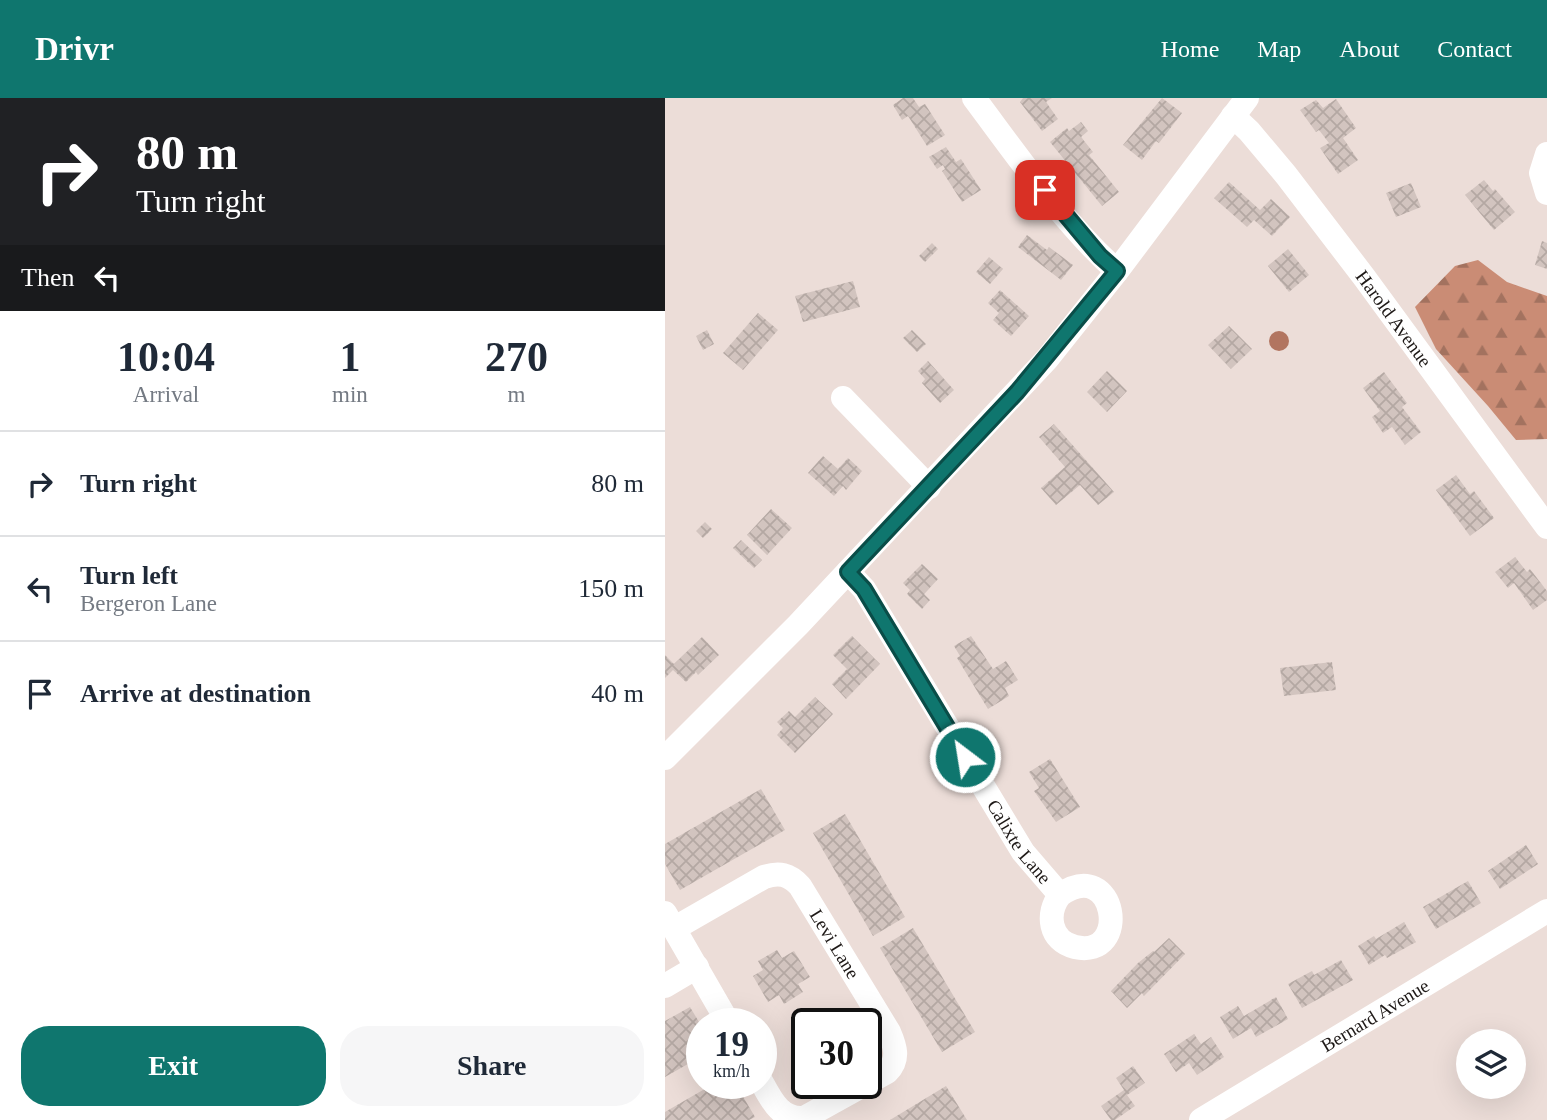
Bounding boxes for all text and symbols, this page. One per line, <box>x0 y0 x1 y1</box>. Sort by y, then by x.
text: Drivr <box>35 31 114 67</box>
text: Home <box>1161 36 1219 62</box>
text: Map <box>1257 36 1301 62</box>
text: About <box>1339 36 1399 62</box>
text: Contact <box>1437 36 1512 62</box>
text: 80 m <box>136 125 238 180</box>
icon: right <box>21 126 112 217</box>
pin <box>1015 160 1075 220</box>
icon: arrive <box>1026 171 1064 209</box>
text: Turn right <box>136 183 266 219</box>
icon: left <box>88 259 126 297</box>
text: Then <box>21 263 74 292</box>
street label: Harold Avenue <box>1352 266 1436 371</box>
text: 10:04 <box>117 334 215 380</box>
text: 1 <box>339 334 360 380</box>
text: 270 <box>485 334 548 380</box>
text: Arrival <box>133 382 199 407</box>
text: min <box>332 382 368 407</box>
text: m <box>507 382 525 407</box>
icon: right <box>21 465 59 503</box>
text: Turn right <box>80 469 197 498</box>
text: 80 m <box>591 469 644 498</box>
text: Turn left <box>80 561 178 590</box>
icon: left <box>21 570 59 608</box>
text: 150 m <box>578 574 644 603</box>
text: Bergeron Lane <box>80 591 217 616</box>
icon: arrive <box>21 675 59 713</box>
text: Arrive at destination <box>80 679 311 708</box>
text: 40 m <box>591 679 644 708</box>
position arrow <box>928 720 1002 794</box>
street label: Calixte Lane <box>983 796 1056 888</box>
street label: Levi Lane <box>806 905 864 982</box>
street label: Bernard Avenue <box>1317 974 1433 1056</box>
speed limit sign: 30 <box>791 1008 882 1099</box>
text: 19 <box>714 1025 749 1064</box>
button: Exit <box>21 1026 326 1106</box>
button: Share <box>340 1026 644 1106</box>
map controls <box>1456 1029 1526 1099</box>
button: layers <box>1456 1029 1526 1099</box>
text: km/h <box>713 1061 750 1081</box>

